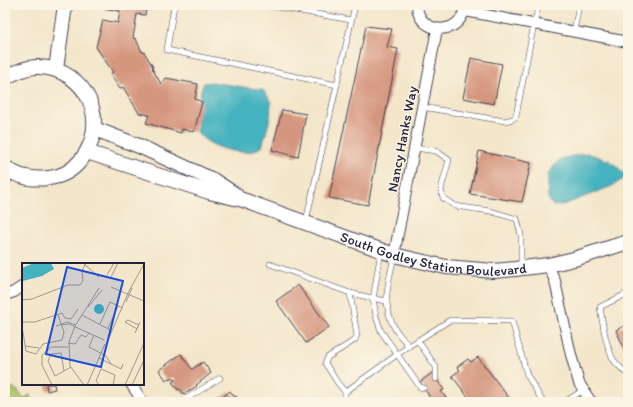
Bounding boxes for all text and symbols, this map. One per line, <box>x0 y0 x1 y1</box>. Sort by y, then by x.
street label: Nancy Hanks Way <box>384 84 421 194</box>
street label: South Godley Station Boulevard <box>338 228 528 280</box>
inset map <box>22 263 144 385</box>

